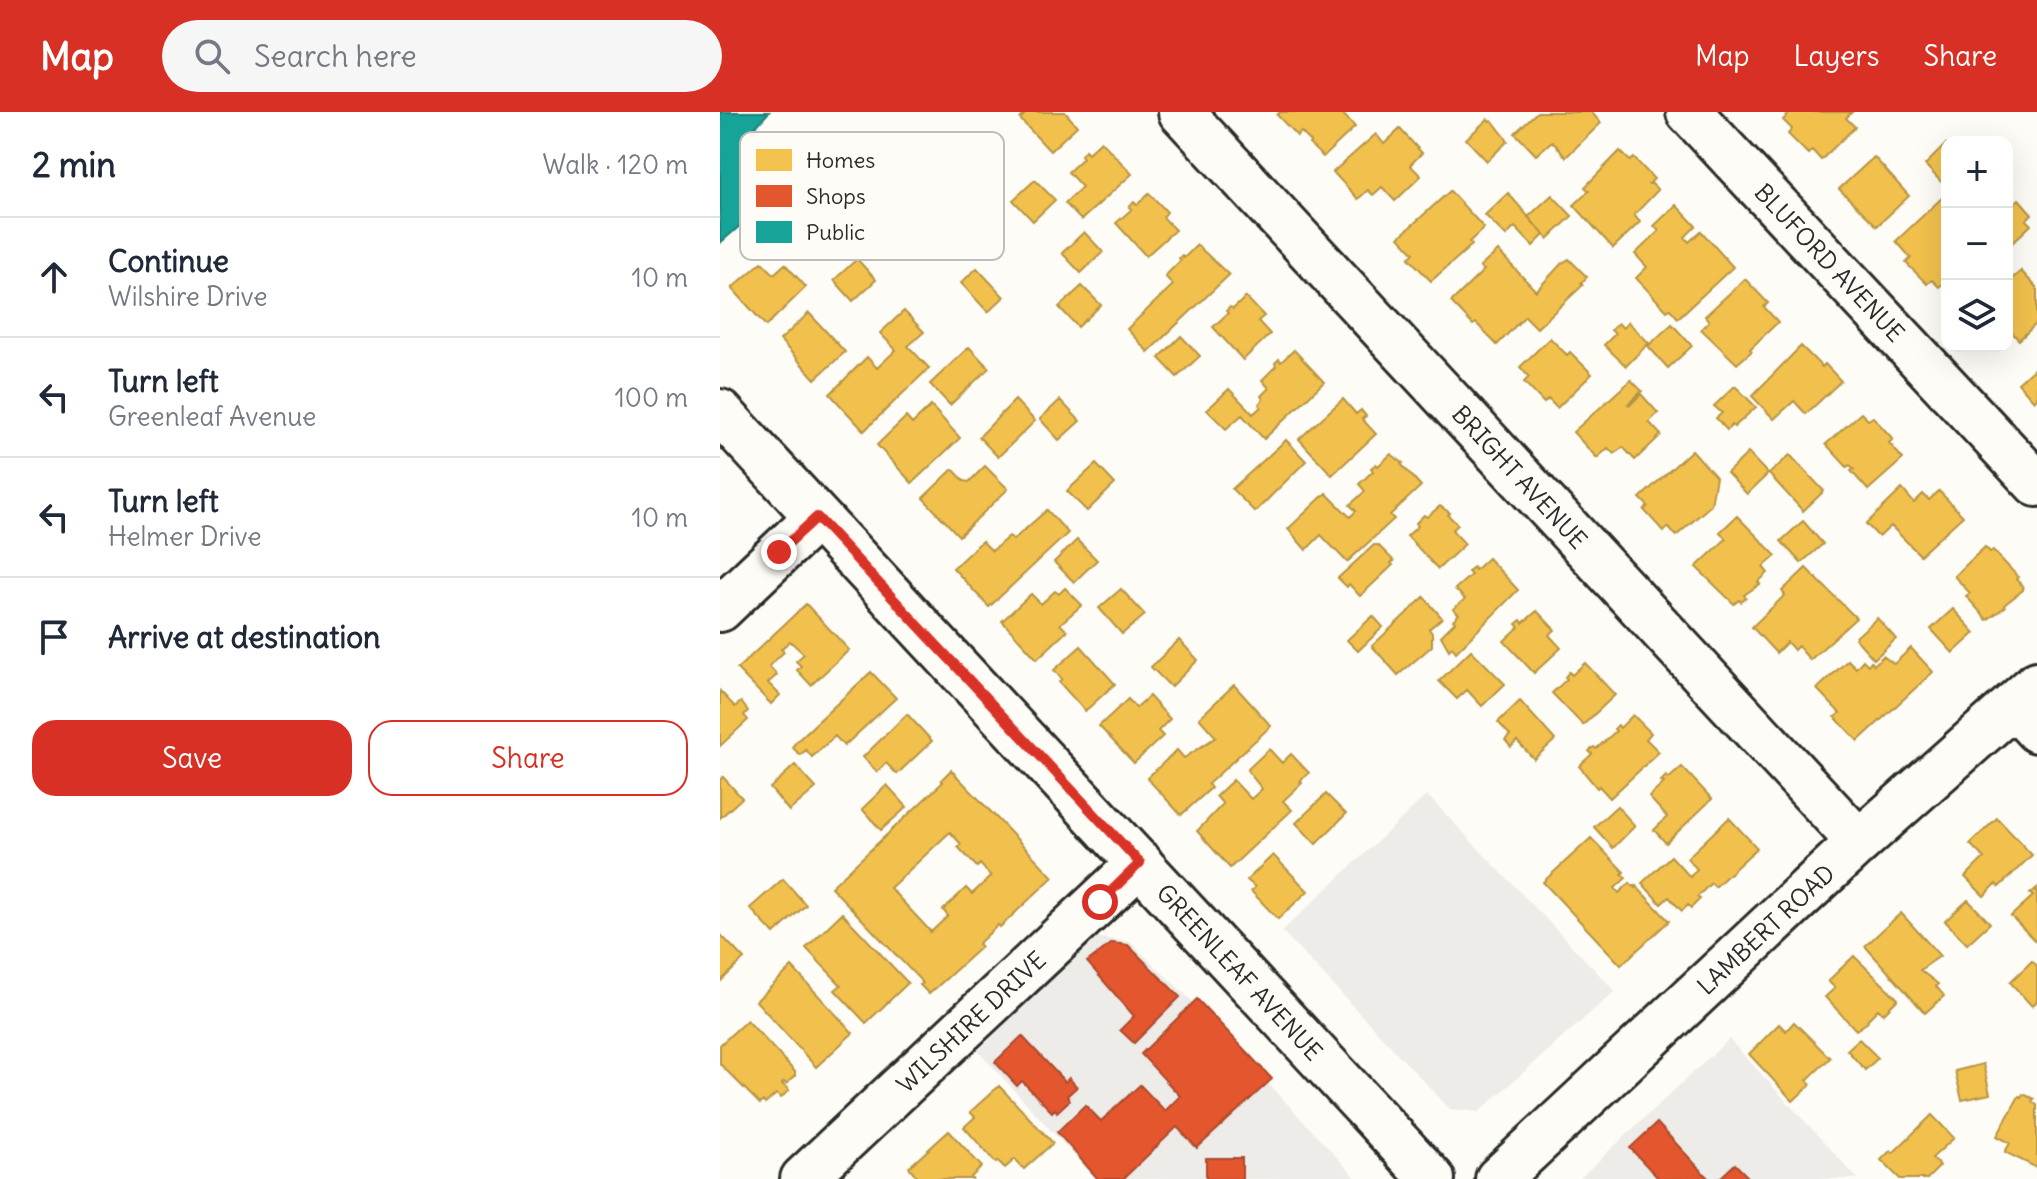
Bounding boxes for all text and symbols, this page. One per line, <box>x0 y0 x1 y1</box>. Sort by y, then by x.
search box <box>162 20 722 92</box>
text: Map <box>40 33 114 80</box>
icon: search <box>190 34 234 78</box>
text: Search here <box>254 37 417 75</box>
text: Map <box>1695 38 1750 74</box>
text: Layers <box>1794 38 1880 74</box>
text: Share <box>1924 38 1997 74</box>
legend <box>740 132 1004 260</box>
map controls <box>1941 136 2013 352</box>
button: + <box>1941 136 2013 208</box>
text: 2 min <box>32 143 116 186</box>
text: Homes <box>806 146 875 174</box>
text: Walk · 120 m <box>542 148 688 181</box>
street label: BLUFORD AVENUE <box>1749 177 1911 348</box>
text: Shops <box>806 182 866 210</box>
button: − <box>1941 208 2013 280</box>
text: Public <box>806 218 865 246</box>
text: Continue <box>108 242 229 280</box>
icon: ahead <box>32 255 76 299</box>
text: 10 m <box>632 261 688 294</box>
text: Wilshire Drive <box>108 280 267 313</box>
button: layers <box>1941 280 2013 352</box>
text: Turn left <box>108 362 219 400</box>
icon: left <box>32 375 76 419</box>
text: 100 m <box>614 381 688 414</box>
street label: BRIGHT AVENUE <box>1446 399 1594 555</box>
text: Greenleaf Avenue <box>108 400 316 433</box>
text: Turn left <box>108 482 219 520</box>
icon: left <box>32 495 76 539</box>
text: 10 m <box>632 501 688 534</box>
text: Helmer Drive <box>108 520 261 553</box>
route end <box>761 534 797 570</box>
icon: arrive <box>32 615 76 659</box>
text: Arrive at destination <box>108 618 380 656</box>
button: Save <box>32 720 352 796</box>
button: Share <box>368 720 688 796</box>
street label: LAMBERT ROAD <box>1691 858 1840 1001</box>
street label: GREENLEAF AVENUE <box>1151 877 1329 1066</box>
route start <box>1082 884 1118 920</box>
street label: WILSHIRE DRIVE <box>890 945 1052 1099</box>

